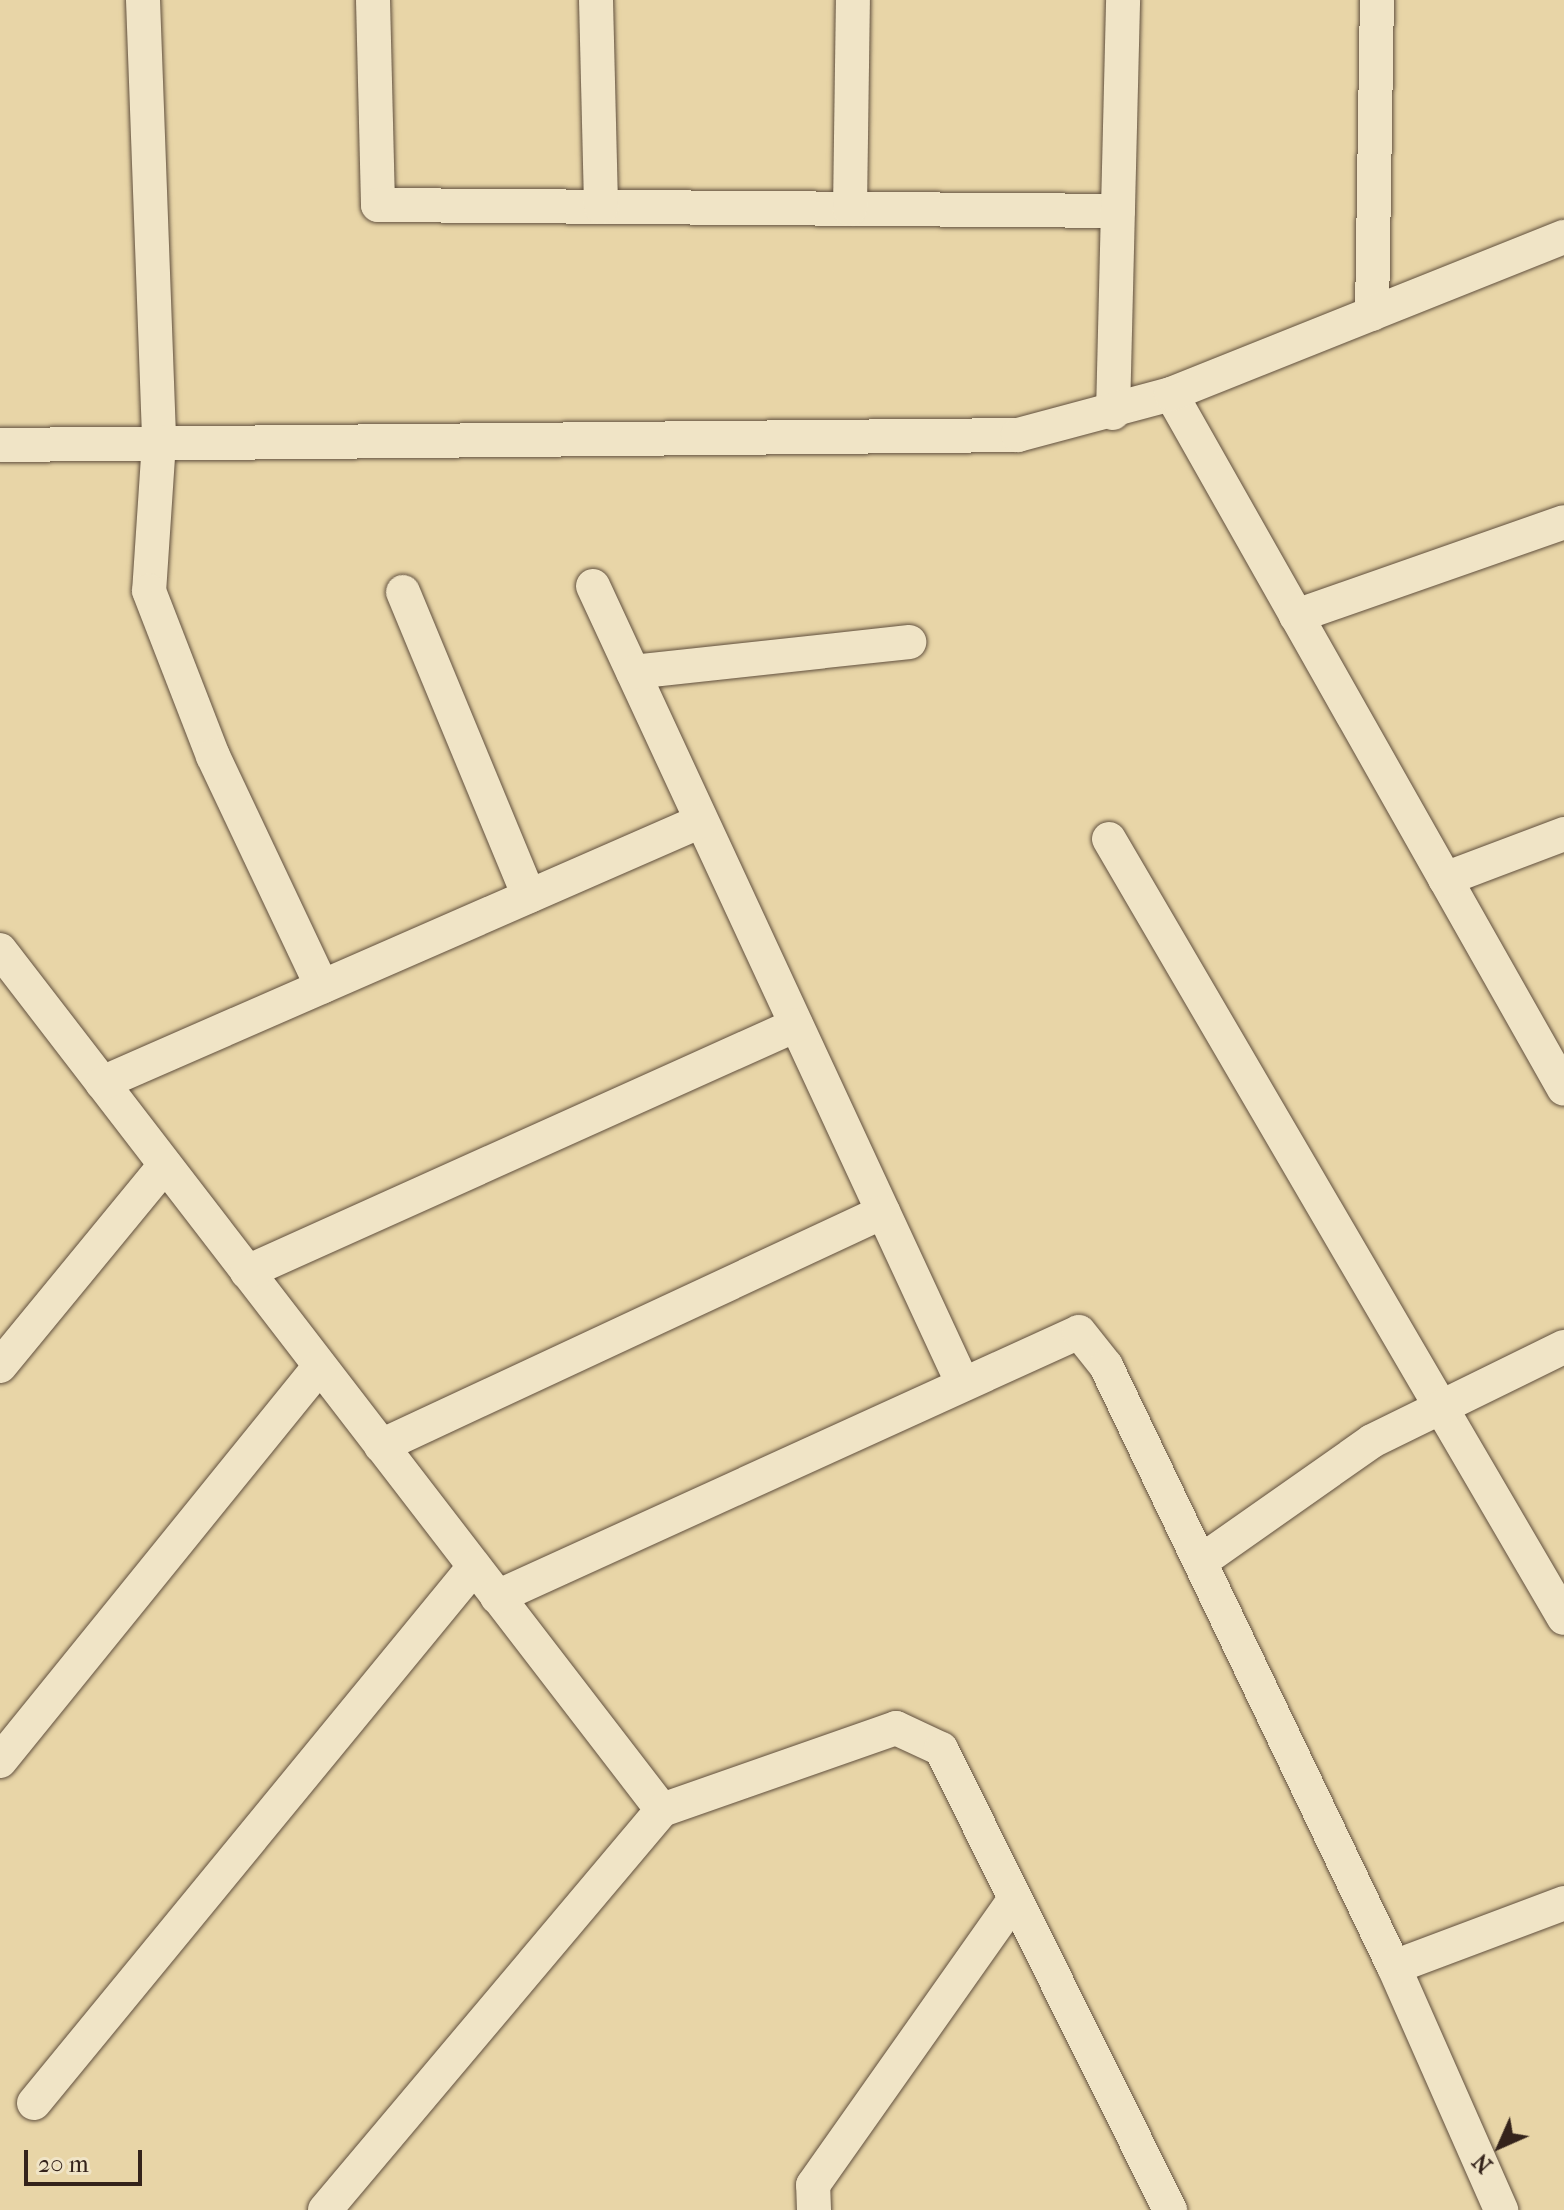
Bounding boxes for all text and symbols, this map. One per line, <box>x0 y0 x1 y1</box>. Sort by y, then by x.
north arrow <box>1460 2106 1540 2186</box>
scale bar <box>28 2134 146 2184</box>
text: N <box>1468 2148 1498 2178</box>
text: 20 m <box>38 2150 89 2178</box>

